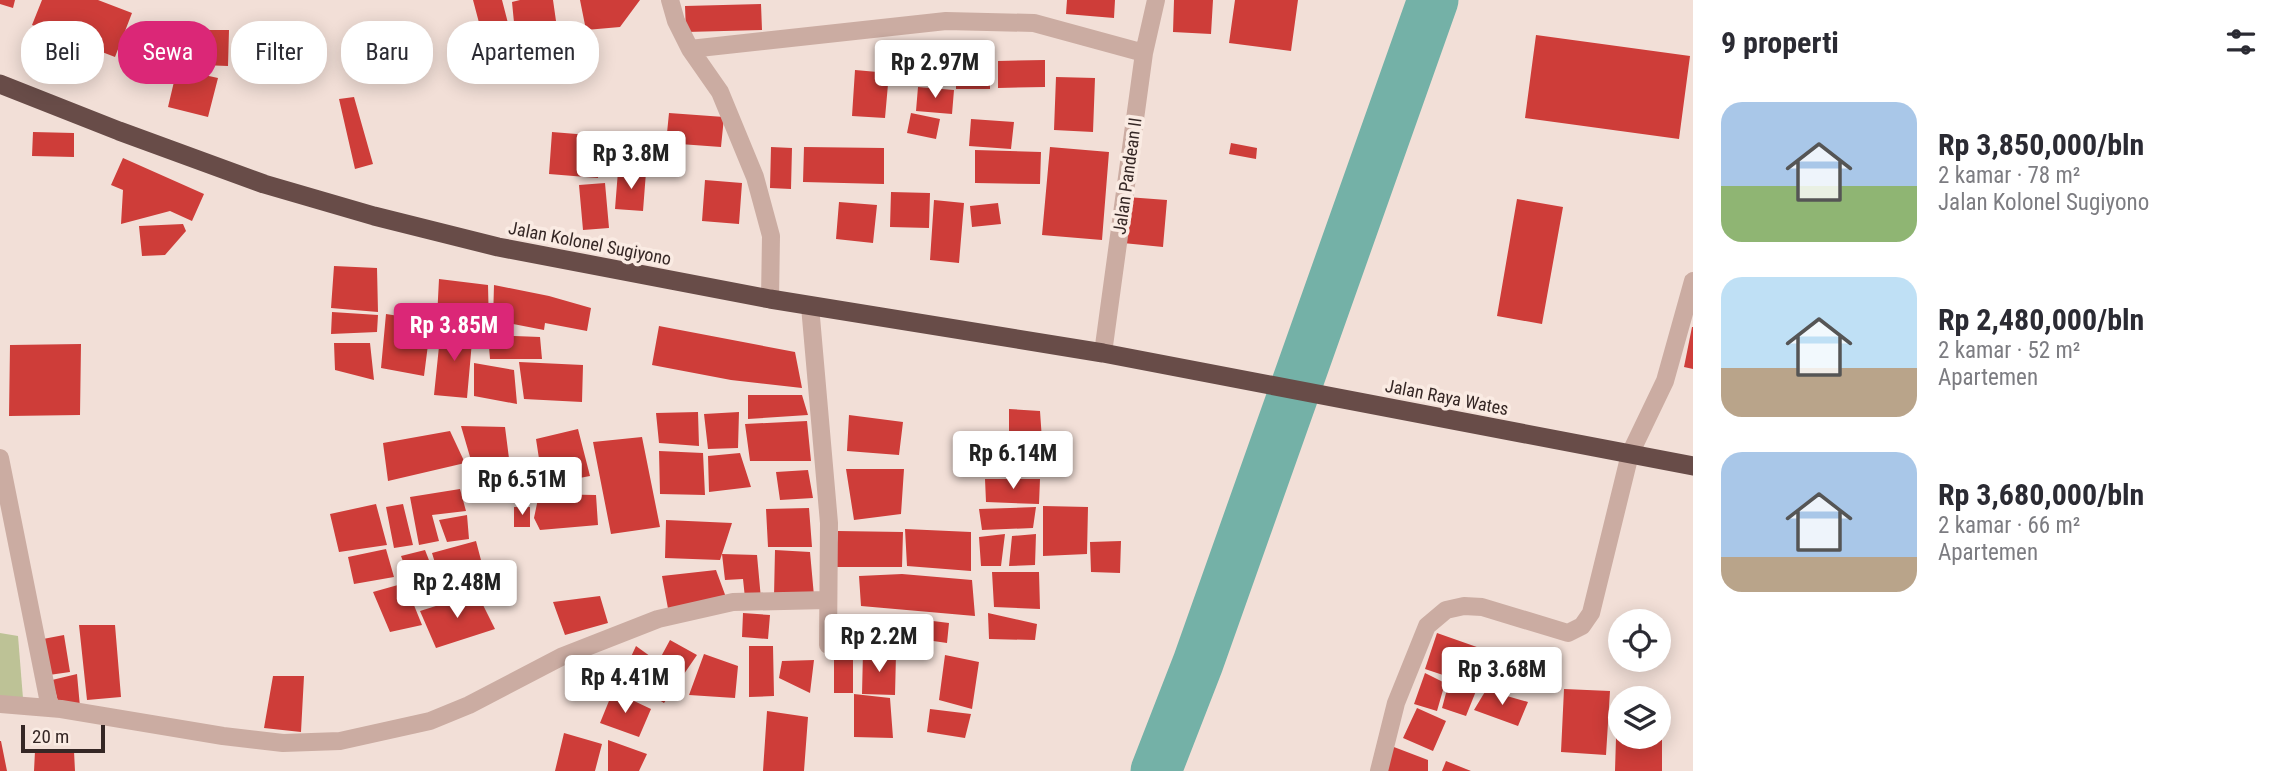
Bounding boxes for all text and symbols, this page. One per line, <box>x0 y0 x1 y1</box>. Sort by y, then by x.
chip: Beli <box>21 21 104 84</box>
chip: Sewa <box>118 21 217 84</box>
chip: Filter <box>231 21 327 84</box>
chip: Baru <box>341 21 433 84</box>
chip: Apartemen <box>447 21 599 84</box>
icon: filters <box>2222 23 2260 61</box>
text: 9 properti <box>1721 25 1839 60</box>
pin: Rp 2.97M <box>863 41 1007 100</box>
text: Rp 2.97M <box>891 49 979 76</box>
street label: Jalan Pandean II <box>1108 116 1146 236</box>
text: Rp 3,850,000/bln <box>1938 127 2144 162</box>
icon: home <box>1777 130 1861 214</box>
pin: Rp 3.8M <box>566 132 696 191</box>
text: Rp 3.8M <box>593 140 669 167</box>
text: 2 kamar · 78 m² <box>1938 162 2080 189</box>
text: Jalan Kolonel Sugiyono <box>1938 189 2149 216</box>
street label: Jalan Kolonel Sugiyono <box>507 217 673 269</box>
text: Rp 2,480,000/bln <box>1938 302 2144 337</box>
pin: Rp 3.85M <box>382 304 526 363</box>
icon: home <box>1777 305 1861 389</box>
text: Rp 3.85M <box>410 312 498 339</box>
text: 2 kamar · 52 m² <box>1938 337 2080 364</box>
text: Apartemen <box>1938 364 2038 391</box>
street label: Jalan Raya Wates <box>1384 375 1510 419</box>
pin: Rp 6.14M <box>941 432 1085 491</box>
text: Rp 6.14M <box>969 440 1057 467</box>
pin: Rp 6.51M <box>450 458 594 517</box>
text: Rp 6.51M <box>478 466 566 493</box>
text: Rp 3,680,000/bln <box>1938 477 2144 512</box>
icon: home <box>1777 480 1861 564</box>
text: 2 kamar · 66 m² <box>1938 512 2080 539</box>
text: Apartemen <box>1938 539 2038 566</box>
pin: Rp 2.48M <box>385 560 529 620</box>
text: Rp 2.48M <box>413 569 501 596</box>
map controls <box>1608 609 1671 749</box>
button: locate <box>1608 609 1671 672</box>
pin: Rp 2.2M <box>814 614 944 674</box>
text: Rp 2.2M <box>841 623 917 650</box>
pin: Rp 3.68M <box>1430 648 1574 707</box>
pin: Rp 4.41M <box>553 656 697 715</box>
text: Rp 3.68M <box>1458 656 1546 683</box>
text: Rp 4.41M <box>581 664 669 691</box>
button: layers <box>1608 686 1671 749</box>
scale bar <box>21 722 105 754</box>
text: 20 m <box>32 725 69 748</box>

